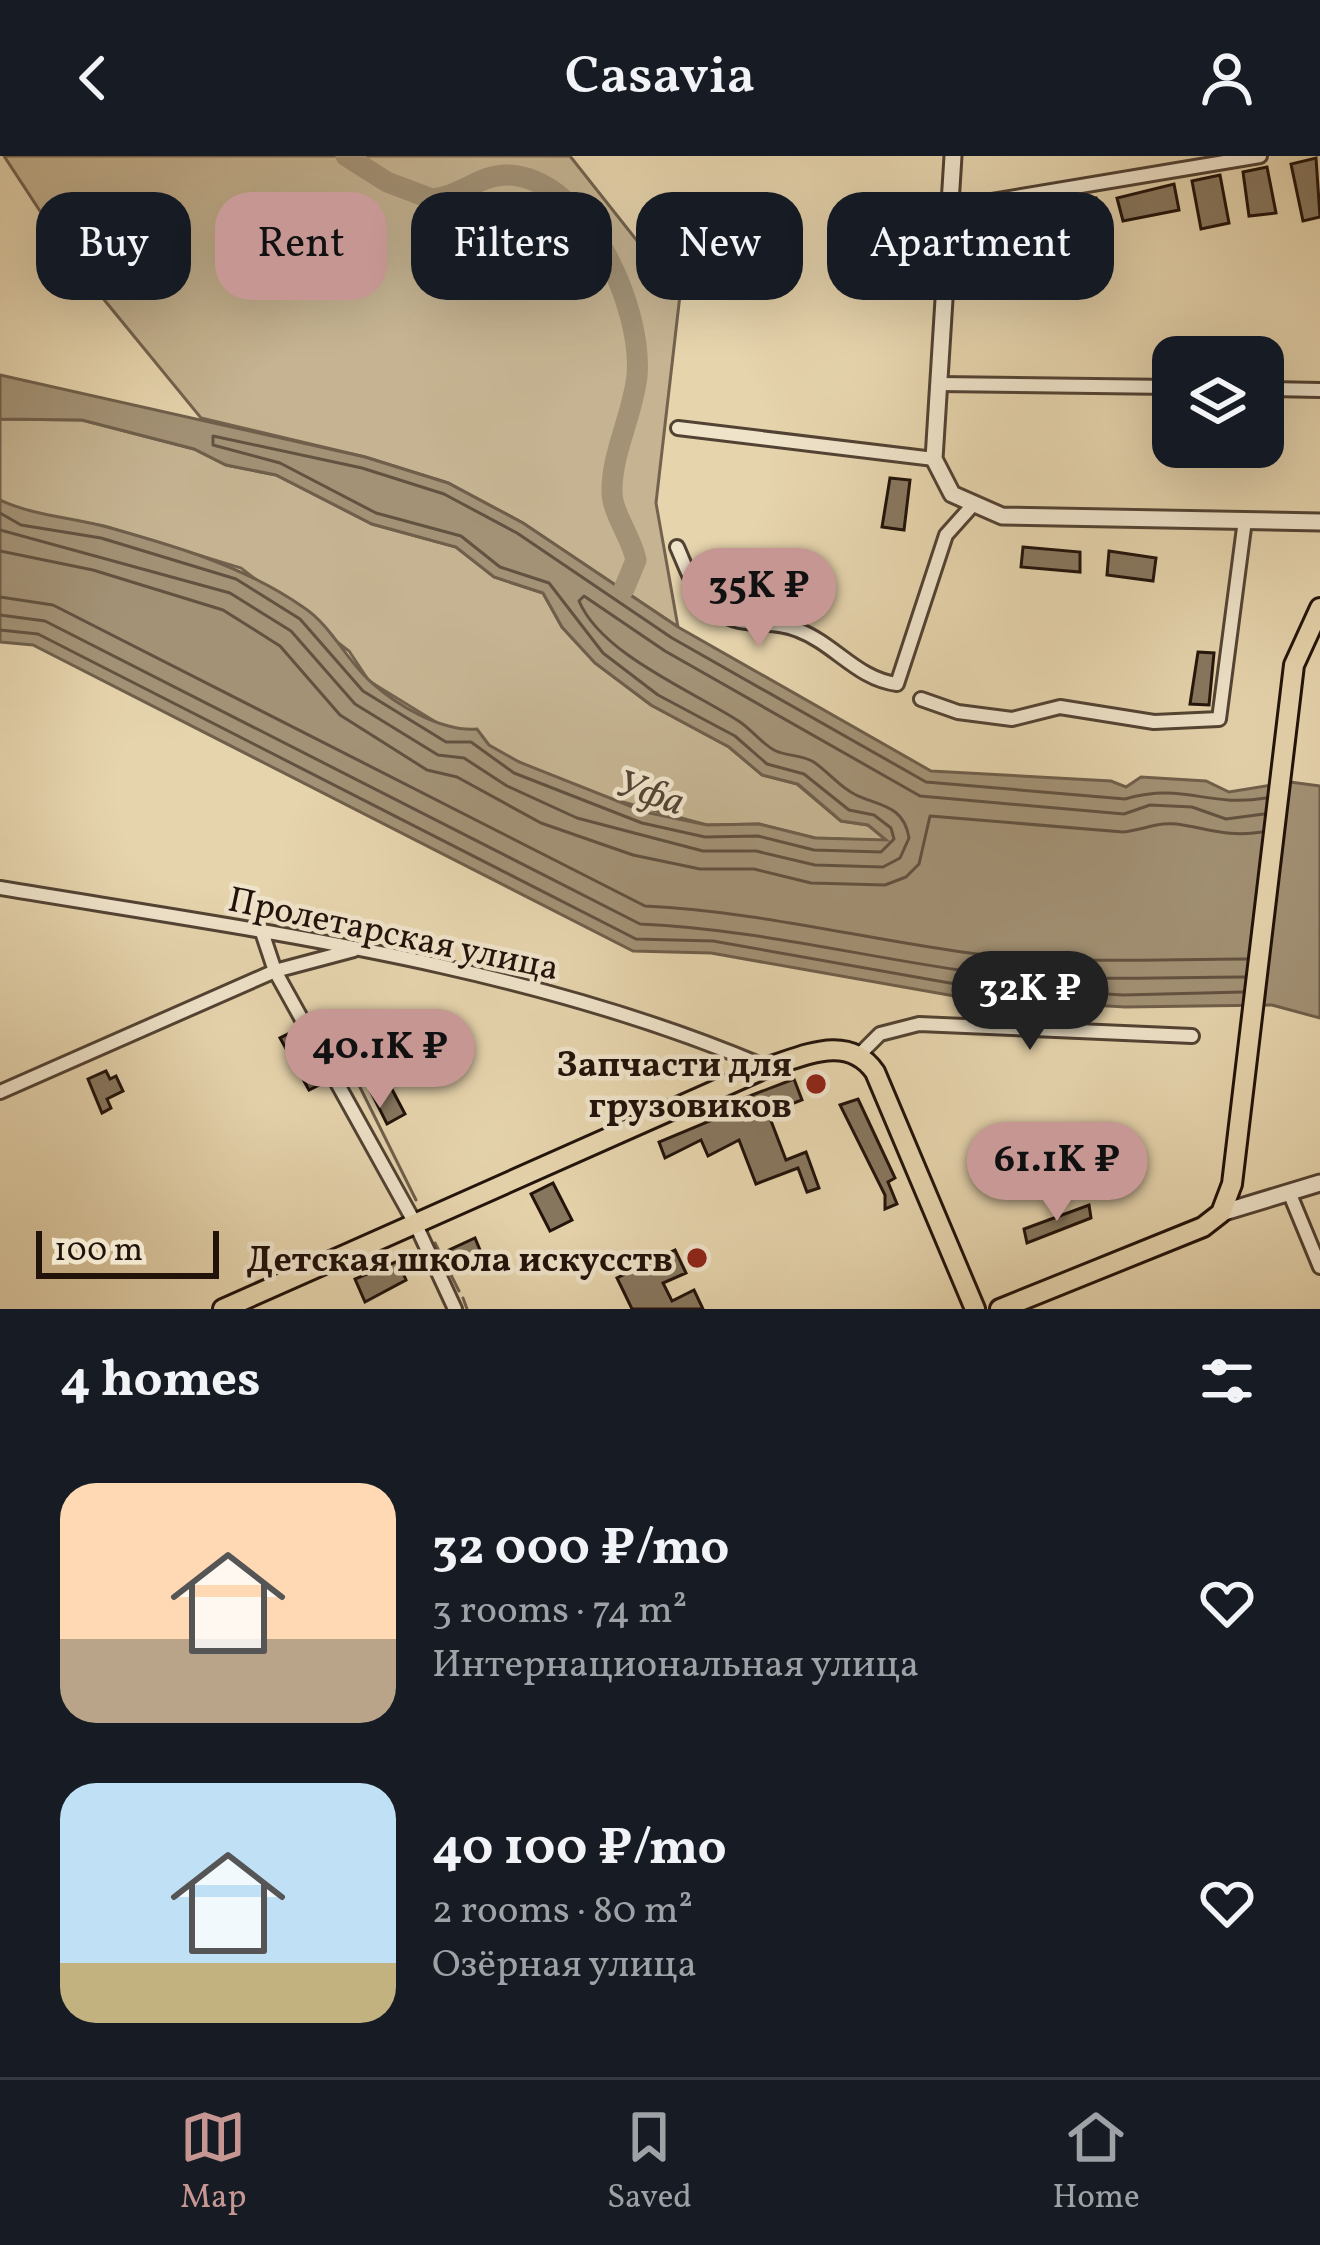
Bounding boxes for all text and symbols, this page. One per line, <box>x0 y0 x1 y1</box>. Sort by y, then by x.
text: Casavia <box>565 41 755 116</box>
icon: back <box>60 45 126 111</box>
icon: person <box>1194 45 1260 111</box>
chip: Buy <box>36 192 191 300</box>
chip: Rent <box>215 192 387 300</box>
chip: Filters <box>411 192 612 300</box>
chip: New <box>636 192 803 300</box>
chip: Apartment <box>827 192 1114 300</box>
map controls <box>1152 336 1284 468</box>
button: layers <box>1152 336 1284 468</box>
pin: 35K ₽ <box>675 548 843 650</box>
text: 35K ₽ <box>708 560 810 614</box>
water label: Уфа <box>609 759 691 831</box>
street label: Пролетарская улица <box>223 876 563 995</box>
pin: 32K ₽ <box>946 951 1114 1053</box>
text: 32K ₽ <box>979 963 1081 1017</box>
pin: 40.1K ₽ <box>269 1009 491 1111</box>
text: 40.1K ₽ <box>312 1021 448 1075</box>
place label: Запчасти для грузовиков <box>557 1042 792 1133</box>
marker: Запчасти для грузовиков <box>803 1071 829 1097</box>
pin: 61.1K ₽ <box>946 1122 1168 1224</box>
text: 61.1K ₽ <box>994 1134 1120 1188</box>
scale bar <box>36 1225 219 1278</box>
text: 100 m <box>54 1229 143 1275</box>
place label: Детская школа искусств <box>246 1237 673 1287</box>
marker: Детская школа искусств <box>684 1245 710 1271</box>
text: 4 homes <box>60 1346 261 1417</box>
icon: filters <box>1194 1348 1260 1414</box>
text: 32 000 ₽/mo <box>432 1514 729 1585</box>
icon: home <box>156 1531 300 1675</box>
icon: heart <box>1194 1570 1260 1636</box>
text: 3 rooms · 74 m² <box>432 1585 687 1639</box>
text: Интернациональная улица <box>432 1639 919 1693</box>
text: 40 100 ₽/mo <box>432 1814 727 1885</box>
icon: home <box>156 1831 300 1975</box>
icon: heart <box>1194 1870 1260 1936</box>
text: 2 rooms · 80 m² <box>432 1885 693 1939</box>
text: Озёрная улица <box>432 1939 697 1993</box>
tab: Map <box>180 2104 246 2222</box>
tab: Saved <box>607 2104 692 2222</box>
tab: Home <box>1052 2104 1140 2222</box>

